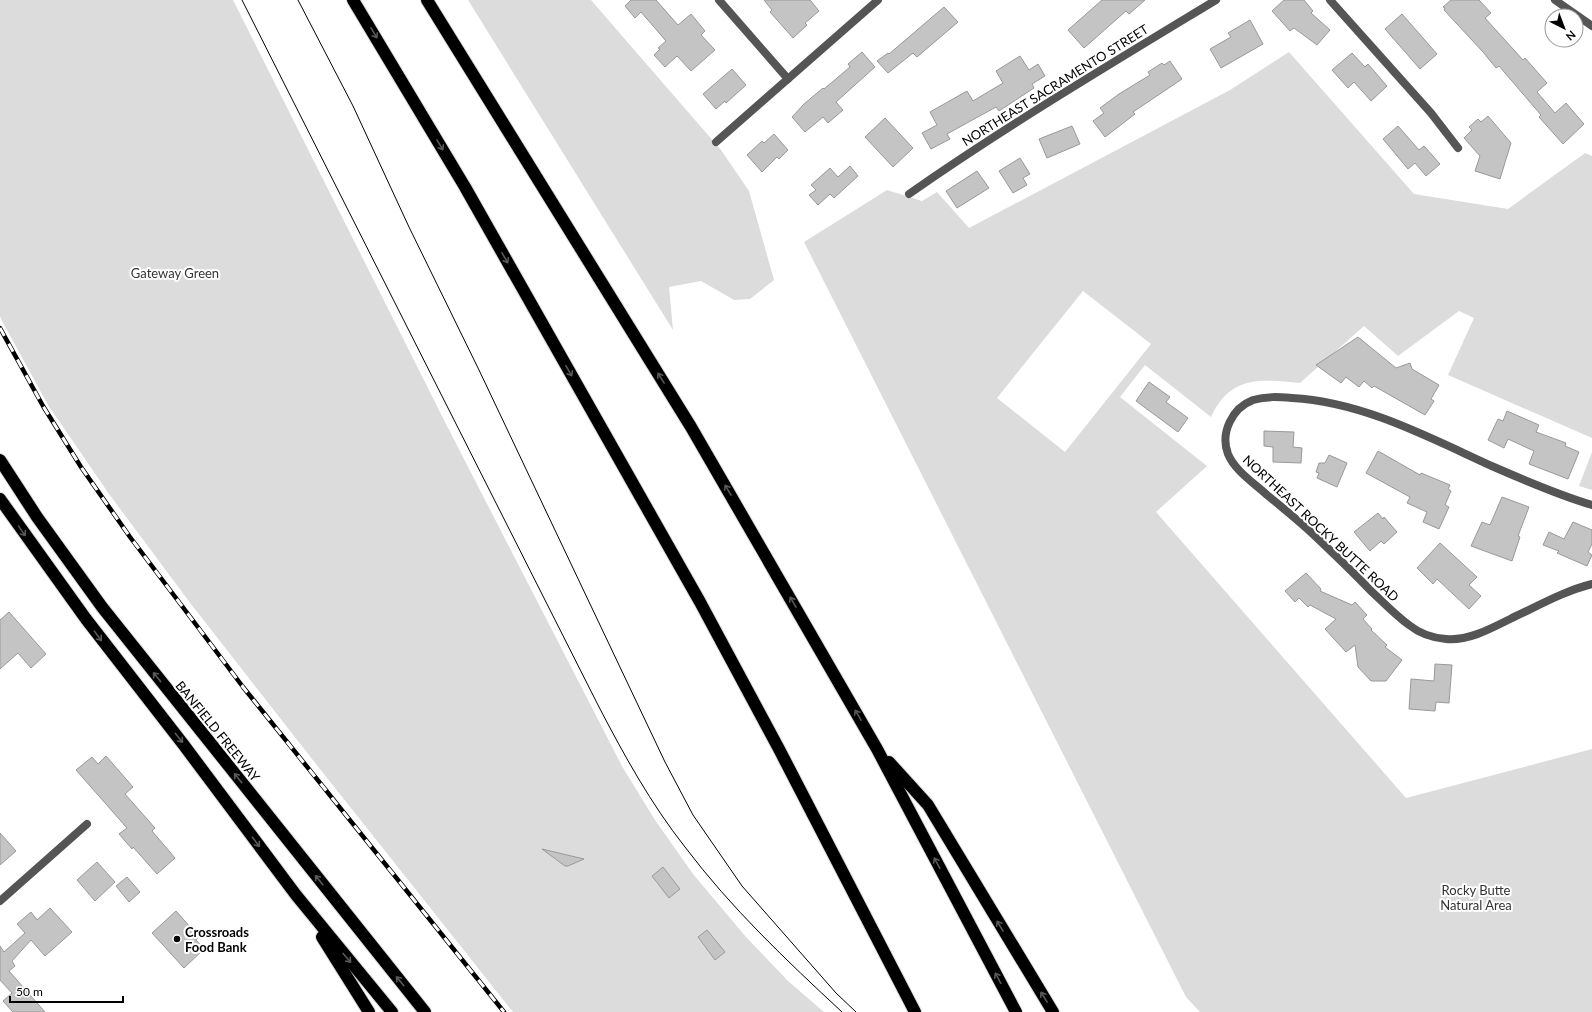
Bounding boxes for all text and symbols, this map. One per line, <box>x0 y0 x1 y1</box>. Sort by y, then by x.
north arrow <box>1544 8 1584 48</box>
street label: NORTHEAST SACRAMENTO STREET <box>959 21 1151 149</box>
one-way arrow <box>370 27 378 39</box>
text: N <box>1564 28 1579 43</box>
one-way arrow <box>437 139 445 151</box>
one-way arrow <box>502 251 510 263</box>
park label: Gateway Green <box>131 265 219 281</box>
one-way arrow <box>566 365 574 377</box>
one-way arrow <box>657 373 665 384</box>
street label: NORTHEAST ROCKY BUTTE ROAD <box>1240 451 1402 605</box>
one-way arrow <box>724 484 732 496</box>
one-way arrow <box>18 525 26 536</box>
one-way arrow <box>788 596 796 608</box>
one-way arrow <box>94 630 103 641</box>
one-way arrow <box>153 671 161 682</box>
street label: BANFIELD FREEWAY <box>173 677 264 785</box>
one-way arrow <box>853 709 861 721</box>
one-way arrow <box>174 733 183 744</box>
one-way arrow <box>234 773 242 784</box>
one-way arrow <box>252 837 261 848</box>
one-way arrow <box>933 857 940 869</box>
one-way arrow <box>315 874 324 885</box>
park label: Rocky Butte Natural Area <box>1440 882 1512 913</box>
one-way arrow <box>996 920 1004 932</box>
place label: Crossroads Food Bank <box>185 924 249 955</box>
marker: Crossroads Food Bank <box>172 934 182 944</box>
one-way arrow <box>343 952 352 963</box>
one-way arrow <box>994 972 1001 984</box>
one-way arrow <box>396 976 405 987</box>
scale bar <box>10 978 123 1004</box>
text: 50 m <box>16 984 43 999</box>
one-way arrow <box>1040 992 1048 1003</box>

